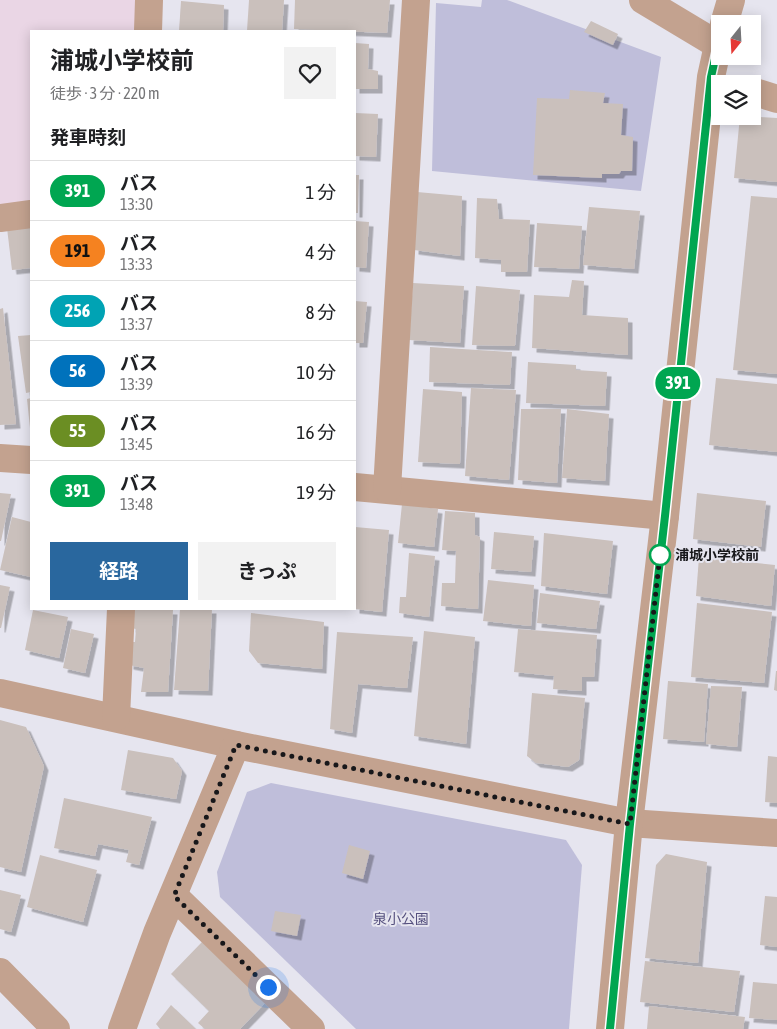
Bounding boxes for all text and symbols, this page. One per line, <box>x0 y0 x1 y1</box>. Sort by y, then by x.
north arrow <box>711 15 761 65</box>
map controls <box>711 15 761 125</box>
text: 浦城小学校前 <box>50 47 194 74</box>
button: heart <box>284 47 336 99</box>
button: layers <box>711 75 761 125</box>
text: 徒歩 · 3 分 · 220 m <box>50 84 160 102</box>
text: 発車時刻 <box>50 126 126 148</box>
text: バス <box>120 172 158 194</box>
text: 391 <box>65 180 90 201</box>
text: 1 分 <box>305 181 336 203</box>
text: 13:30 <box>120 195 153 213</box>
text: バス <box>120 232 158 254</box>
text: 191 <box>65 240 90 261</box>
text: 4 分 <box>305 241 336 263</box>
text: 13:33 <box>120 255 153 273</box>
text: バス <box>120 292 158 314</box>
text: 256 <box>65 300 90 321</box>
text: 8 分 <box>305 301 336 323</box>
text: 13:37 <box>120 315 153 333</box>
text: バス <box>120 352 158 374</box>
text: 56 <box>69 360 86 381</box>
text: 10 分 <box>297 361 336 383</box>
line badge: 391 <box>649 367 707 399</box>
text: 391 <box>665 372 691 393</box>
text: 13:39 <box>120 375 153 393</box>
text: バス <box>120 412 158 434</box>
text: 55 <box>69 420 86 441</box>
text: 16 分 <box>297 421 336 443</box>
text: 13:45 <box>120 435 153 453</box>
text: バス <box>120 472 158 494</box>
text: 391 <box>65 480 90 501</box>
text: 19 分 <box>297 481 336 503</box>
text: 13:48 <box>120 495 153 513</box>
button: 経路 <box>50 542 188 600</box>
button: きっぷ <box>198 542 336 600</box>
marker: 浦城小学校前 <box>649 544 671 566</box>
place label: 浦城小学校前 <box>675 547 759 563</box>
park label: 泉小公園 <box>373 911 429 927</box>
your location <box>256 975 281 1000</box>

